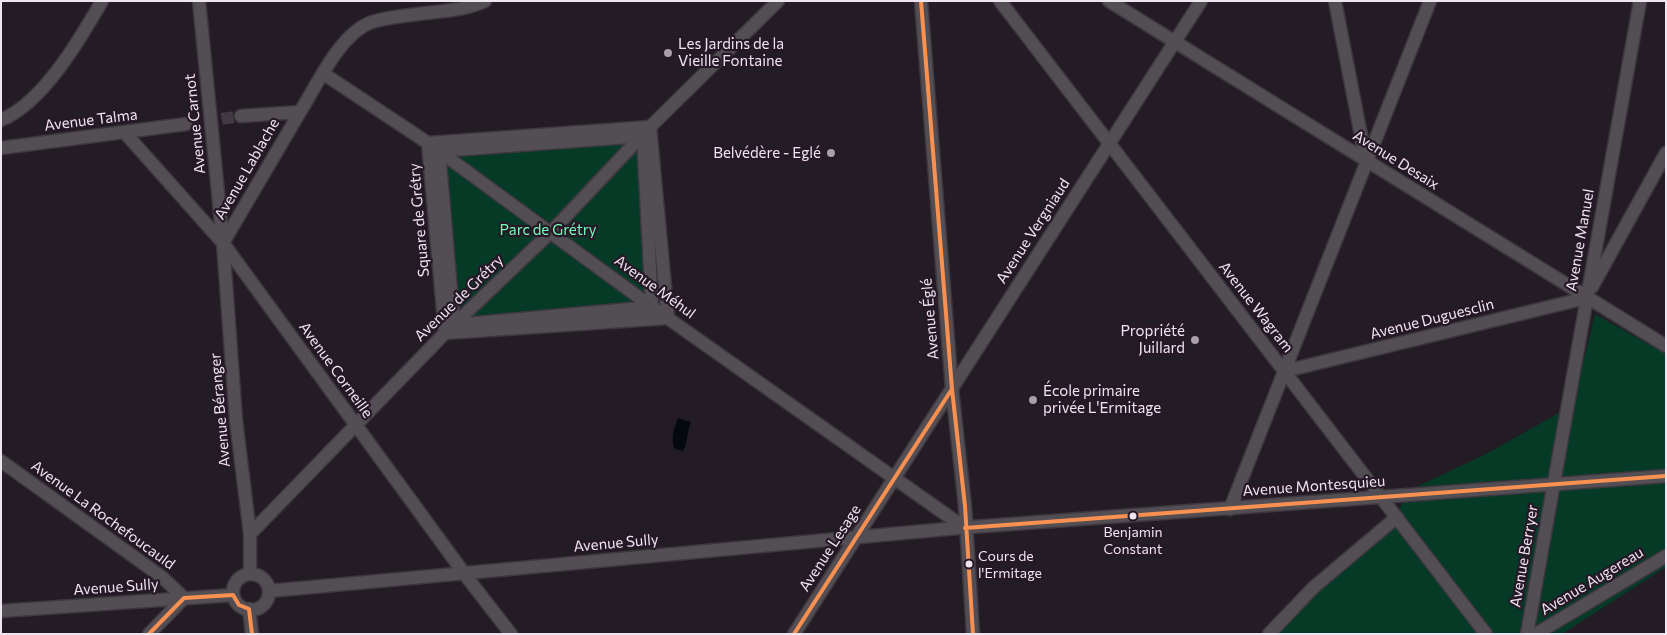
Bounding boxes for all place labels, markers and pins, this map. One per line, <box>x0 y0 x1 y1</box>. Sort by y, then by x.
place label: Les Jardins de la Vieille Fontaine <box>678 35 784 70</box>
marker: Les Jardins de la Vieille Fontaine <box>662 47 674 59</box>
place label: Belvédère - Eglé <box>713 144 821 162</box>
marker: Belvédère - Eglé <box>825 147 837 159</box>
place label: Propriété Juillard <box>1120 322 1185 357</box>
marker: Propriété Juillard <box>1189 334 1201 346</box>
place label: École primaire privée L'Ermitage <box>1043 382 1161 417</box>
marker: École primaire privée L'Ermitage <box>1027 394 1039 406</box>
marker: Benjamin Constant <box>1128 511 1138 521</box>
place label: Benjamin Constant <box>1103 524 1163 556</box>
place label: Cours de l'Ermitage <box>978 548 1042 580</box>
marker: Cours de l'Ermitage <box>964 559 974 569</box>

